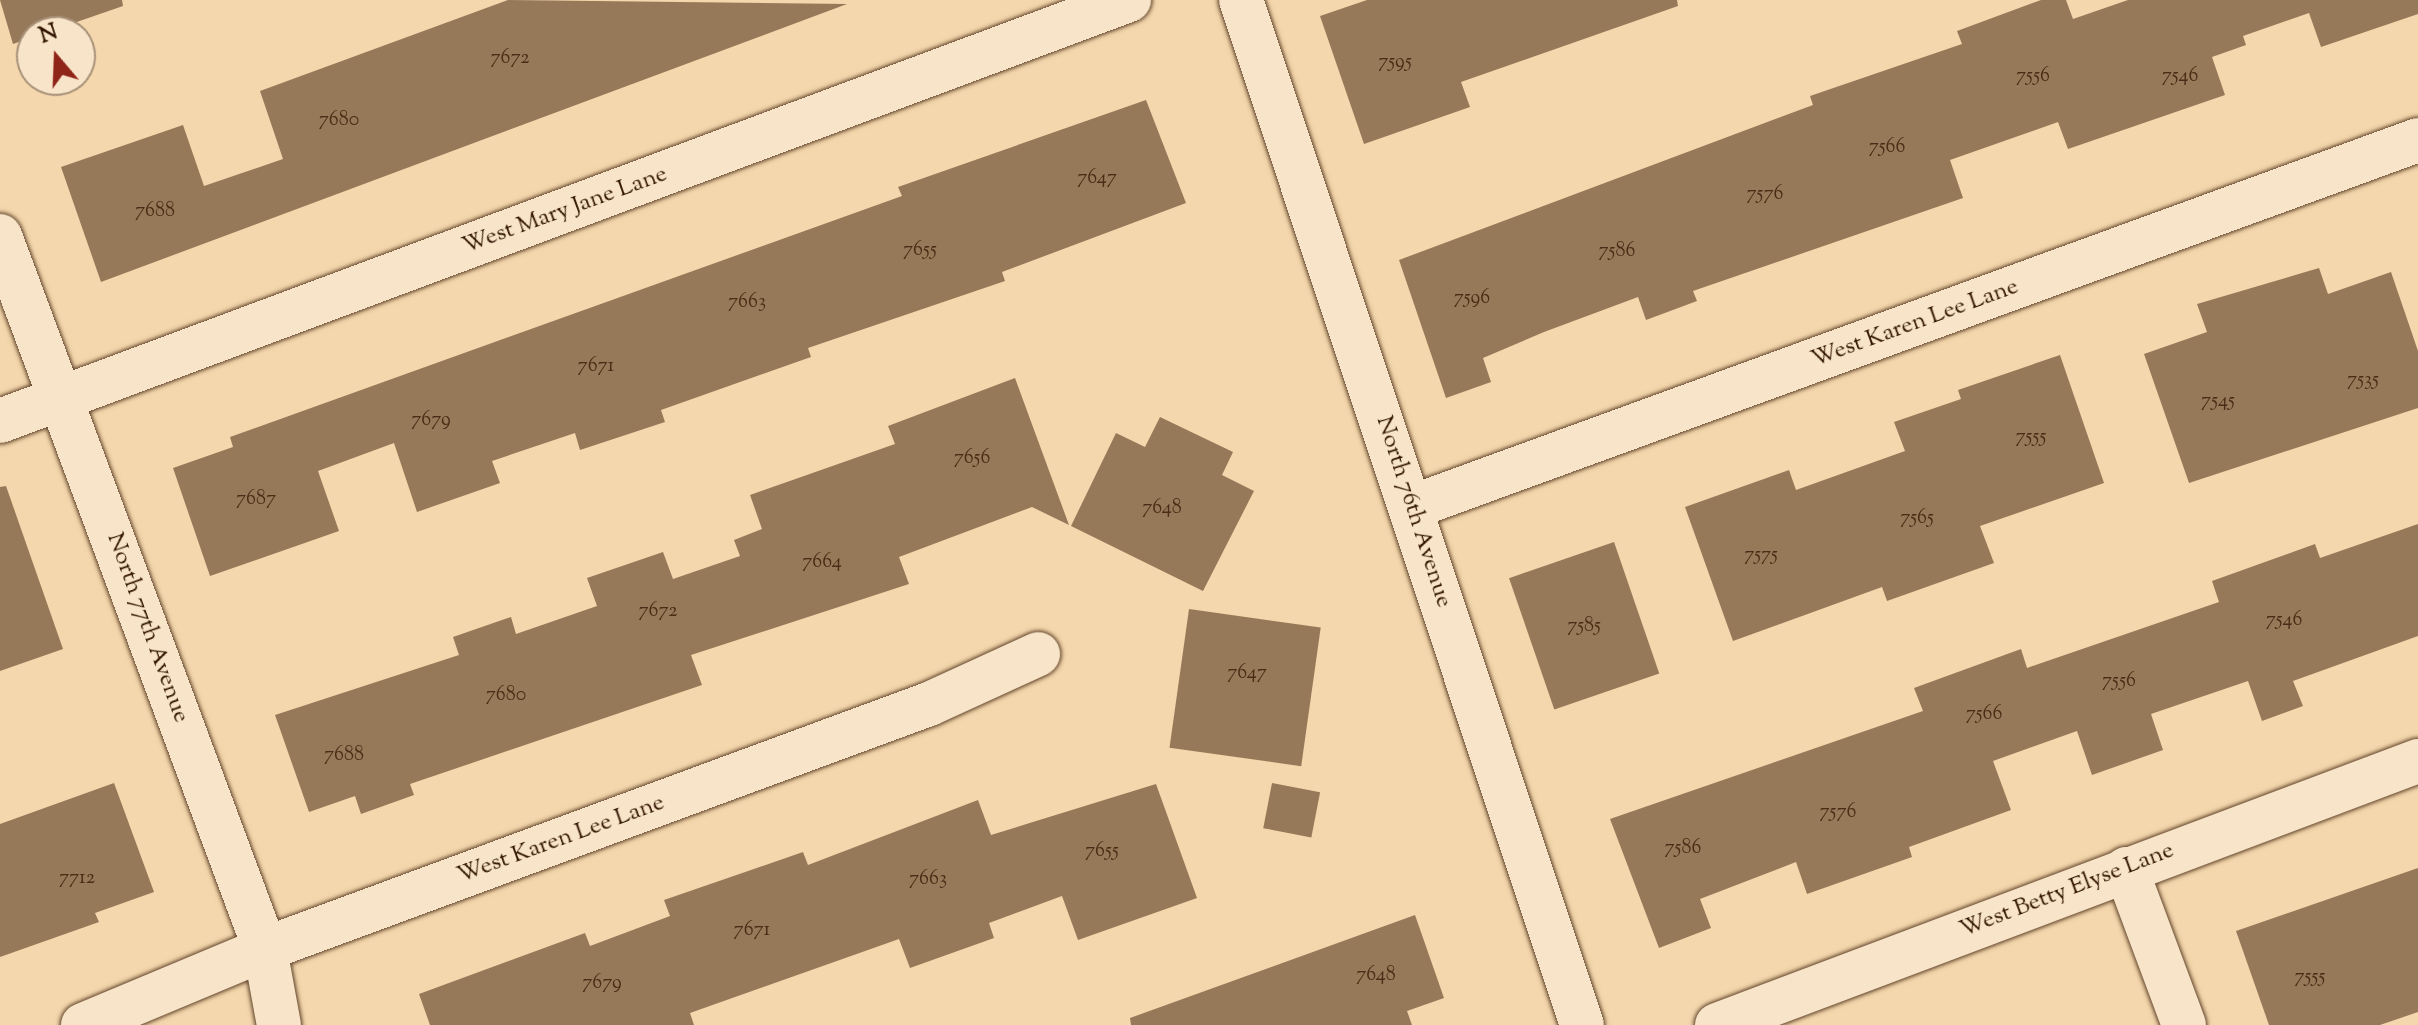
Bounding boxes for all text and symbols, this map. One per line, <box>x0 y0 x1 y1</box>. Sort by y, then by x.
north arrow <box>16 16 96 96</box>
text: N <box>35 17 62 53</box>
house number: 7672 <box>490 46 530 70</box>
house number: 7595 <box>1378 50 1412 74</box>
house number: 7556 <box>2016 64 2050 88</box>
house number: 7546 <box>2162 64 2198 88</box>
house number: 7680 <box>319 108 359 132</box>
house number: 7566 <box>1869 135 1905 159</box>
street label: West Mary Jane Lane <box>459 161 671 261</box>
house number: 7647 <box>1077 166 1117 190</box>
house number: 7576 <box>1747 182 1783 206</box>
house number: 7688 <box>135 199 175 223</box>
house number: 7655 <box>903 238 937 262</box>
house number: 7586 <box>1599 239 1635 263</box>
street label: West Karen Lee Lane <box>1807 273 2023 375</box>
house number: 7596 <box>1454 286 1490 310</box>
house number: 7663 <box>728 290 766 314</box>
house number: 7671 <box>578 354 614 378</box>
house number: 7535 <box>2347 368 2379 392</box>
house number: 7545 <box>2201 389 2235 413</box>
house number: 7679 <box>411 408 451 432</box>
street label: North 76th Avenue <box>1368 413 1458 611</box>
house number: 7555 <box>2016 425 2046 449</box>
house number: 7656 <box>954 446 990 470</box>
house number: 7687 <box>236 487 276 511</box>
house number: 7648 <box>1142 496 1182 520</box>
house number: 7565 <box>1900 506 1934 530</box>
street label: North 77th Avenue <box>99 529 195 727</box>
house number: 7575 <box>1744 543 1778 567</box>
house number: 7664 <box>802 550 842 574</box>
house number: 7672 <box>638 599 678 623</box>
house number: 7546 <box>2266 608 2302 632</box>
house number: 7585 <box>1567 614 1601 638</box>
house number: 7647 <box>1227 661 1267 685</box>
house number: 7556 <box>2102 669 2136 693</box>
house number: 7680 <box>486 683 526 707</box>
house number: 7566 <box>1966 702 2002 726</box>
house number: 7688 <box>324 743 364 767</box>
street label: West Karen Lee Lane <box>453 789 669 891</box>
house number: 7576 <box>1820 800 1856 824</box>
house number: 7586 <box>1665 836 1701 860</box>
street label: West Betty Elyse Lane <box>1956 837 2178 945</box>
house number: 7655 <box>1085 839 1119 863</box>
house number: 7712 <box>59 866 95 890</box>
house number: 7663 <box>909 867 947 891</box>
house number: 7671 <box>734 918 770 942</box>
house number: 7648 <box>1356 963 1396 987</box>
house number: 7555 <box>2295 965 2325 989</box>
house number: 7679 <box>582 971 622 995</box>

